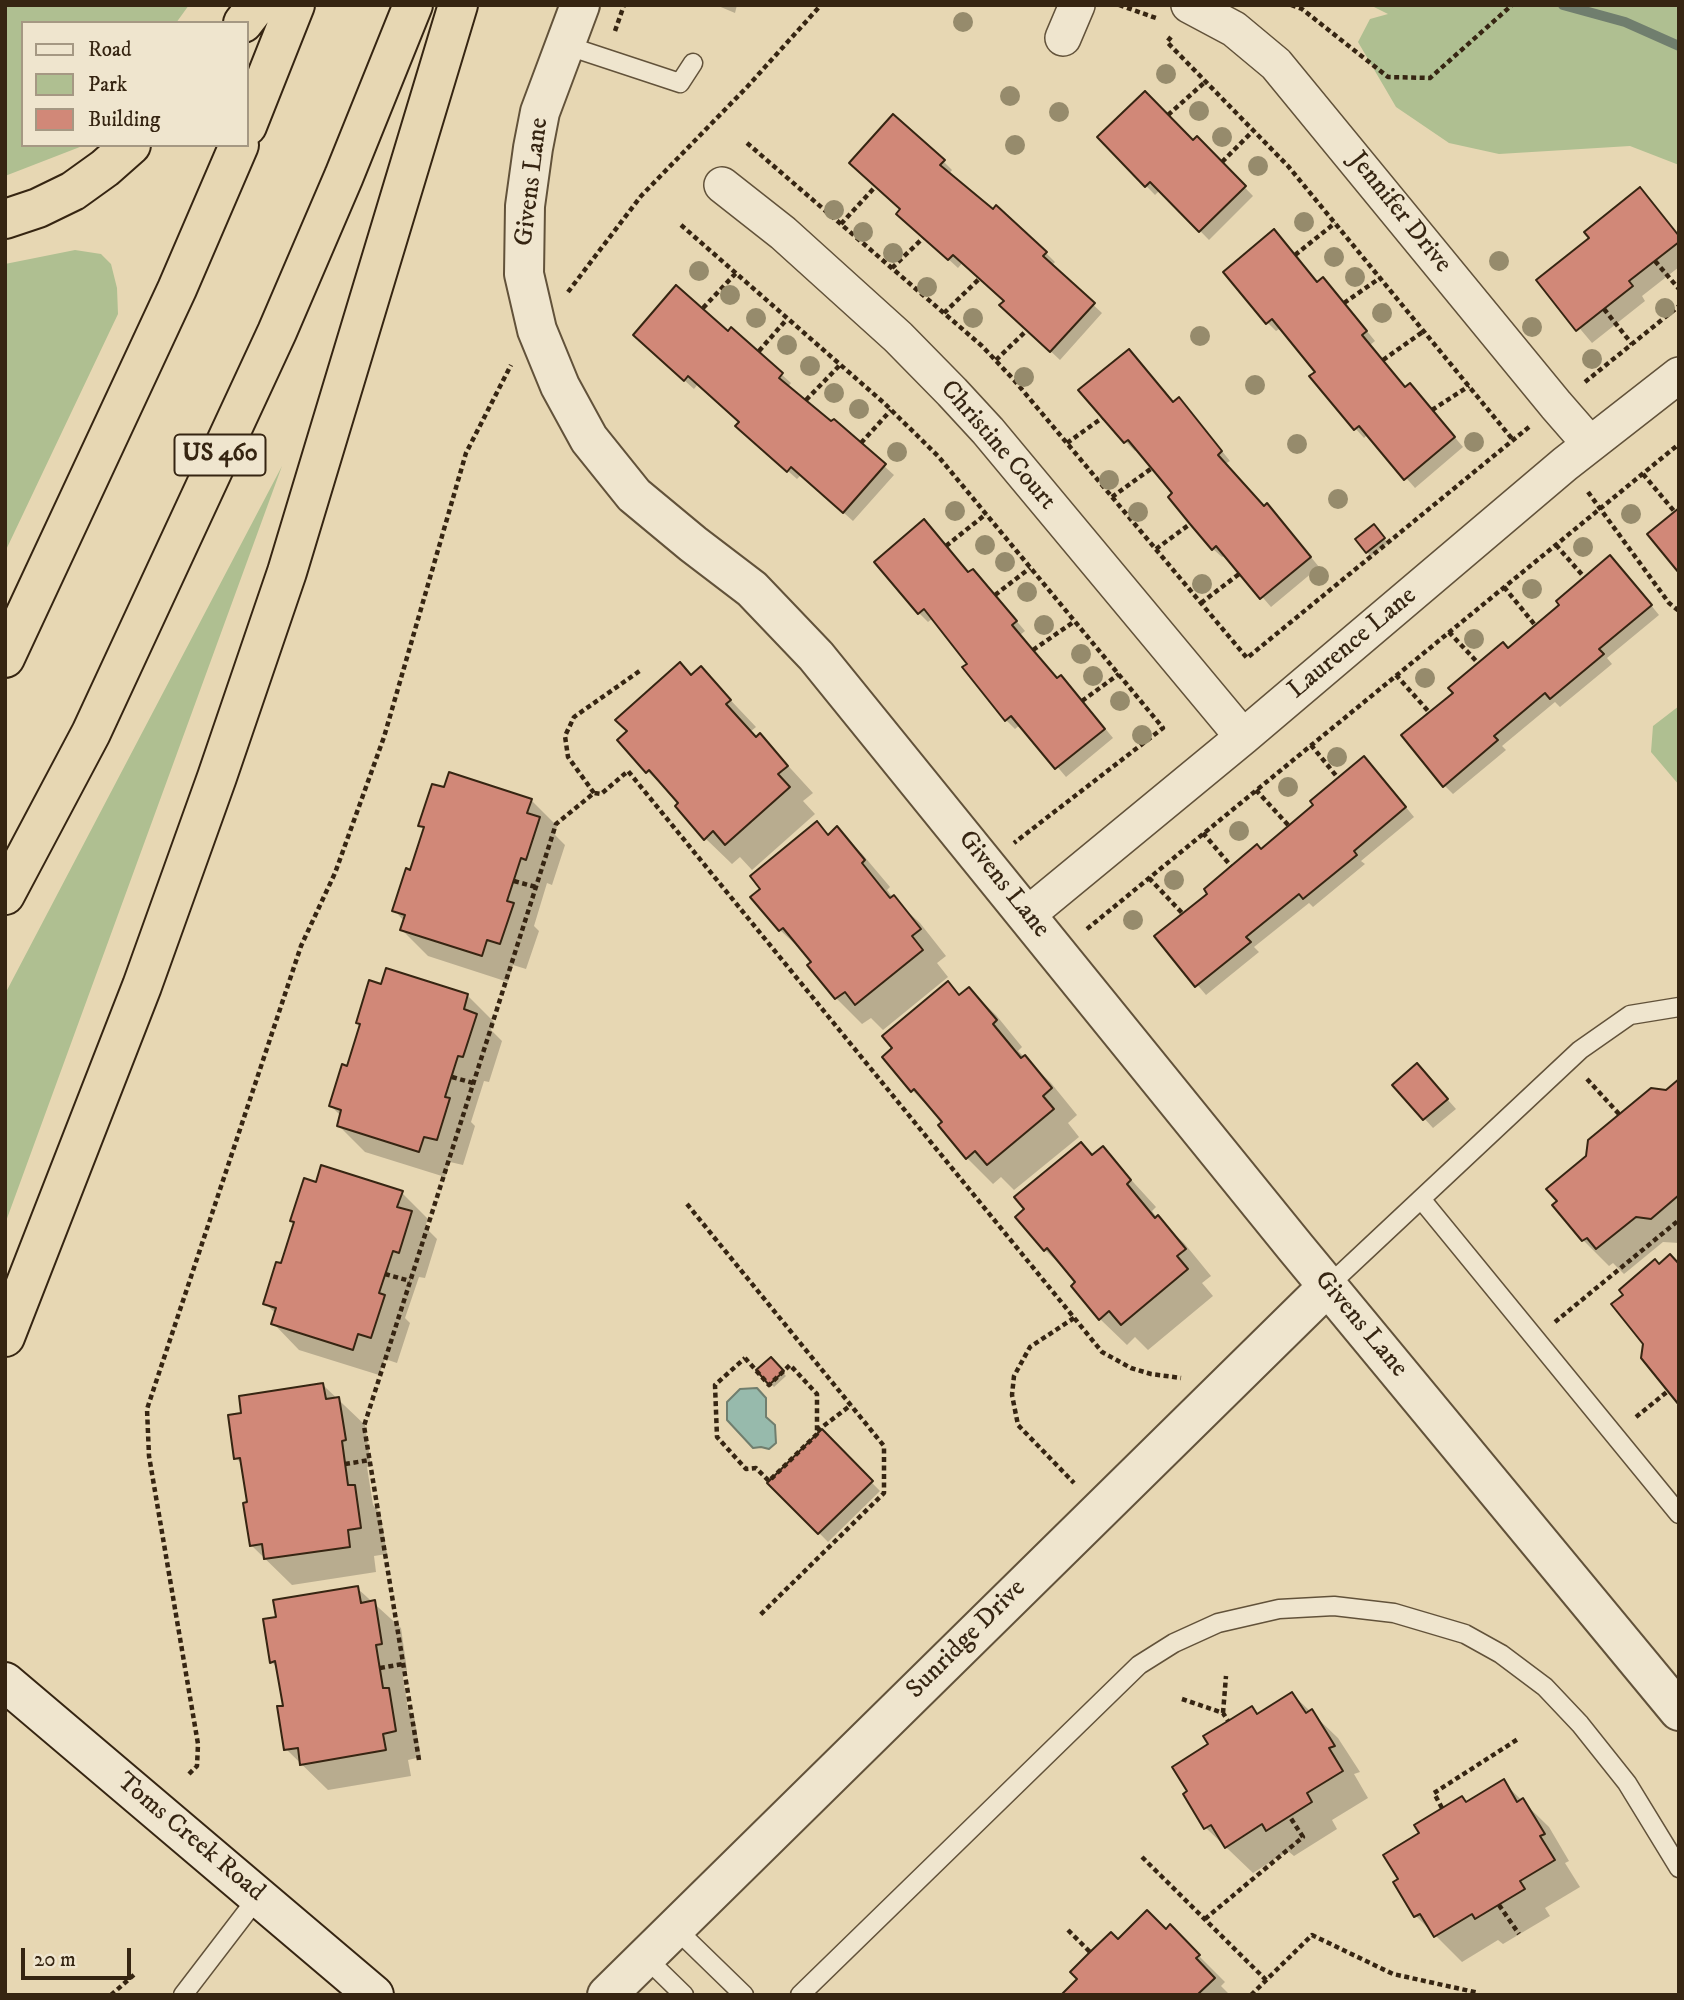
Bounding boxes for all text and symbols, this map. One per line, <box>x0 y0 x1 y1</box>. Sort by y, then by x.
legend <box>21 21 248 147</box>
text: Road <box>88 37 132 63</box>
text: Park <box>88 72 127 98</box>
text: Building <box>88 107 160 133</box>
street label: Givens Lane <box>510 116 556 248</box>
street label: Jennifer Drive <box>1341 146 1457 280</box>
street label: Christine Court <box>932 375 1062 517</box>
road number: US 460 <box>174 434 266 476</box>
street label: Laurence Lane <box>1283 581 1423 707</box>
street label: Givens Lane <box>950 825 1056 945</box>
street label: Givens Lane <box>1307 1266 1413 1384</box>
street label: Sunridge Drive <box>901 1574 1033 1706</box>
street label: Toms Creek Road <box>109 1767 271 1909</box>
scale bar <box>24 1934 135 1978</box>
text: 20 m <box>34 1947 76 1973</box>

